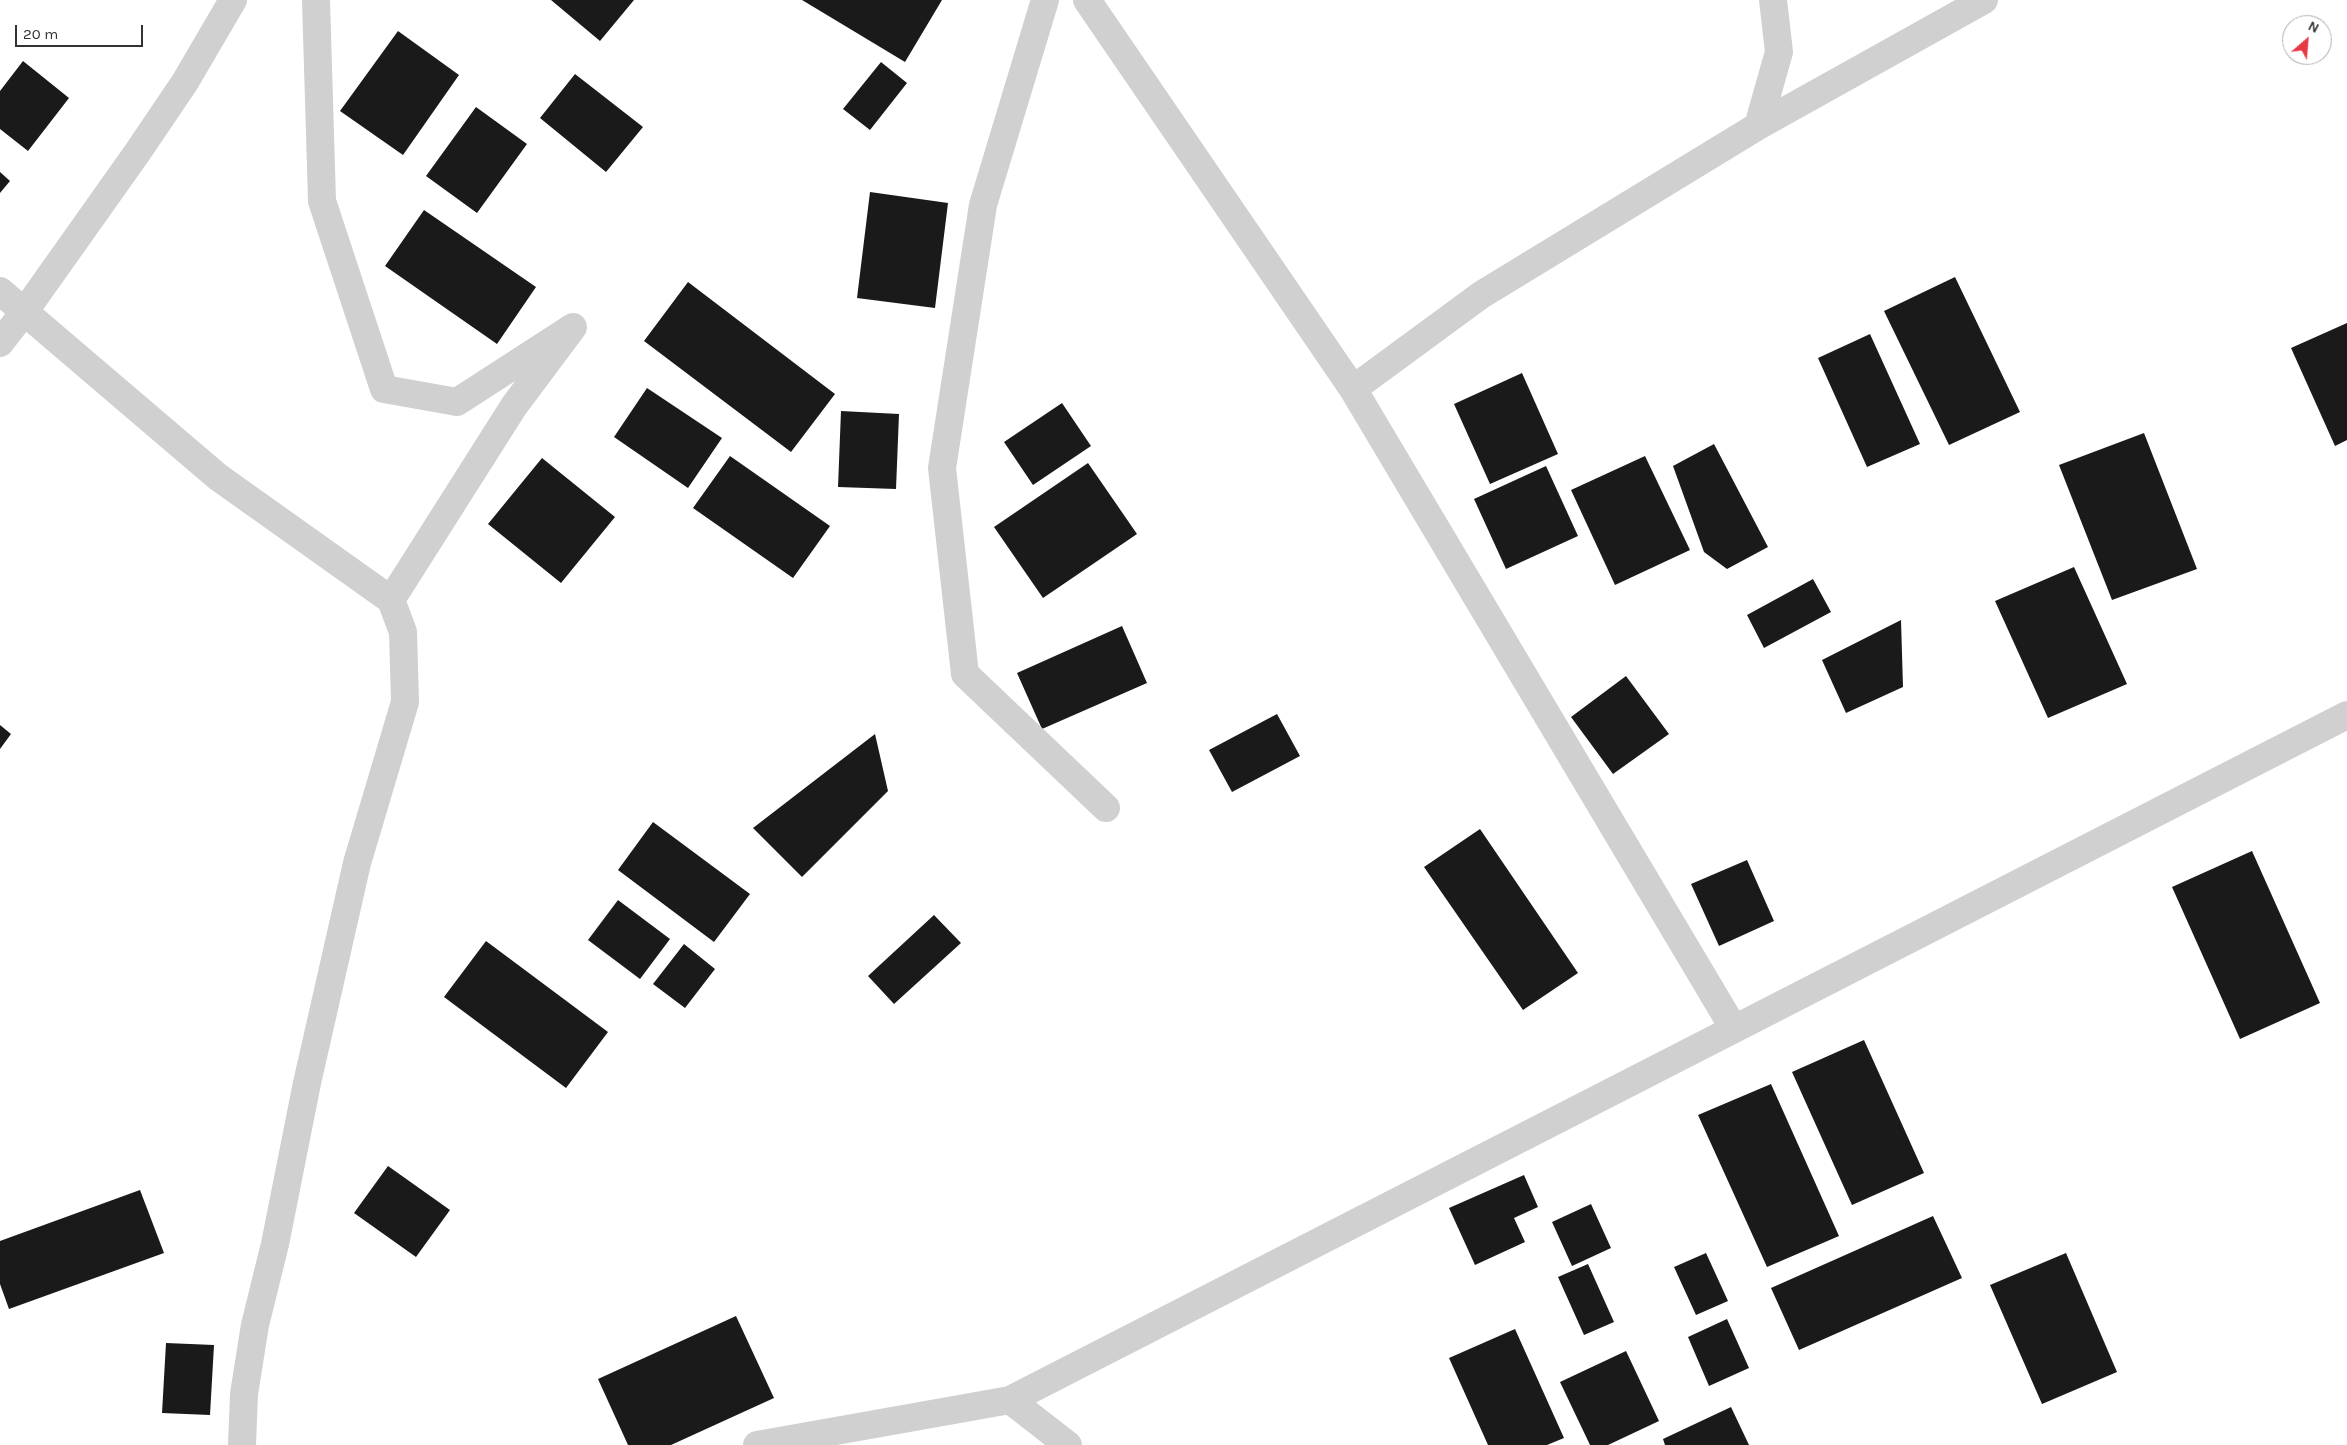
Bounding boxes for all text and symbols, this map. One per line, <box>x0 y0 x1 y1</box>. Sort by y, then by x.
scale bar <box>18 15 145 47</box>
north arrow <box>2282 15 2332 65</box>
text: N <box>2305 17 2322 37</box>
text: 20 m <box>23 25 58 43</box>

